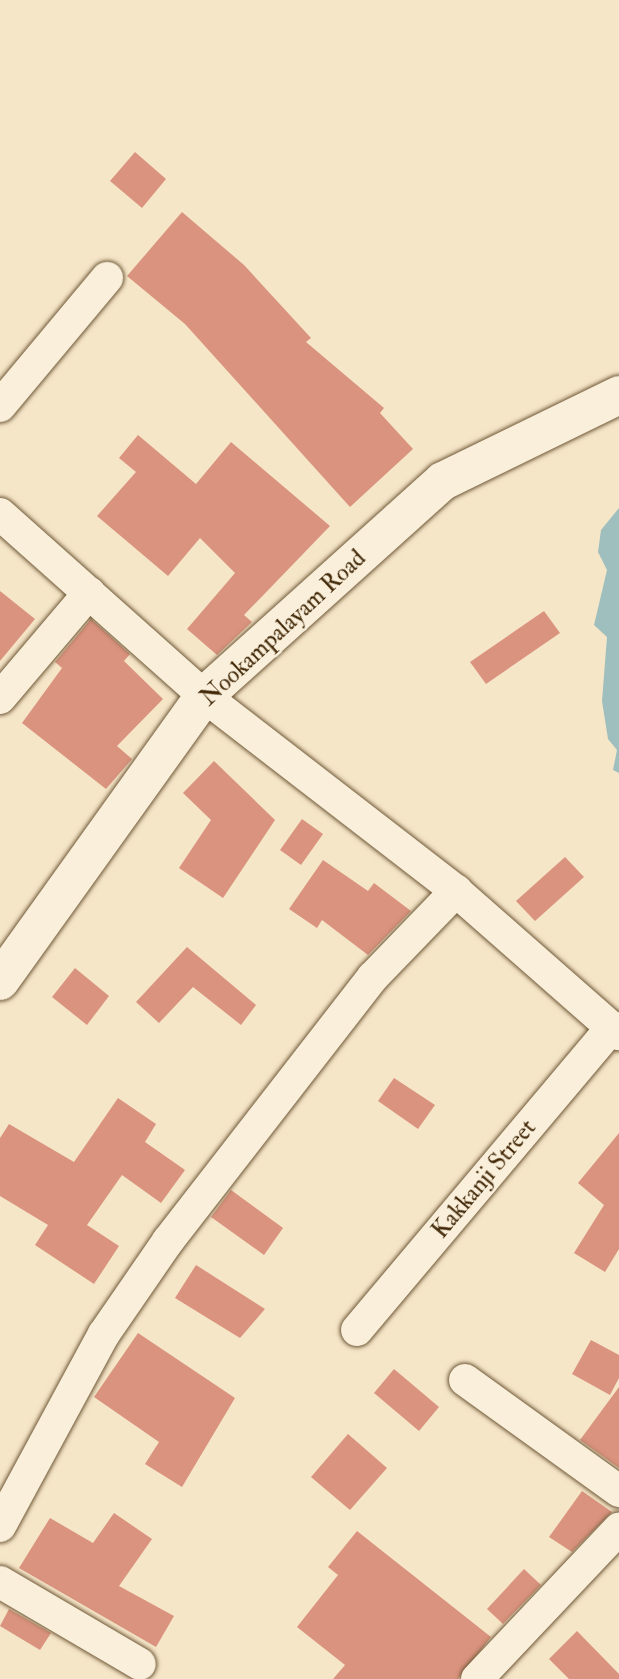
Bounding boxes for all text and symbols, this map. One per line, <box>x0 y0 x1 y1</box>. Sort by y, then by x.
street label: Nookampalayam Road <box>194 544 372 712</box>
street label: Kakkanji Street <box>426 1114 542 1244</box>

